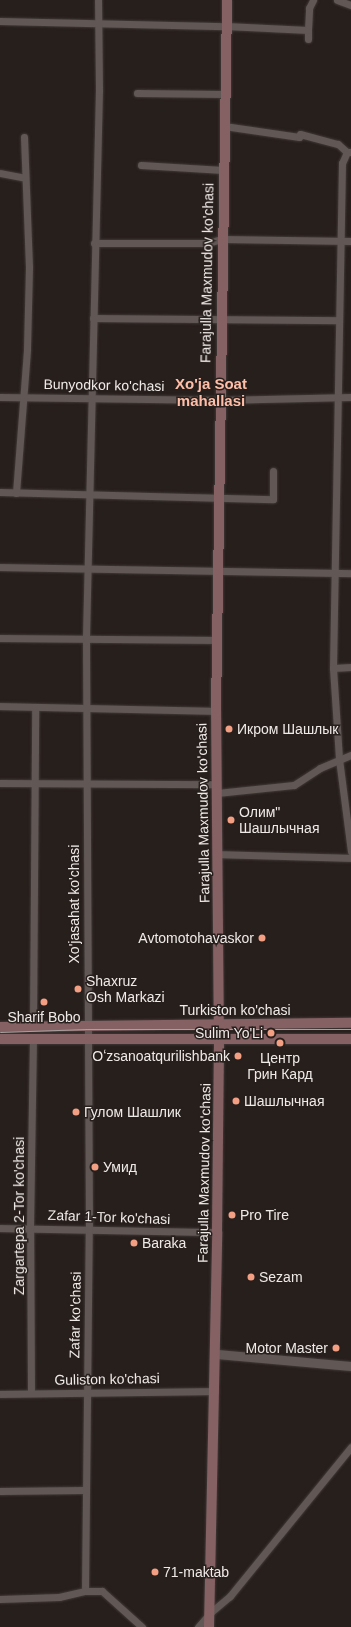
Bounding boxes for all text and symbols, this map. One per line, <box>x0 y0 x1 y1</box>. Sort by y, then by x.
street label: Farajulla Maxmudov ko'chasi <box>197 183 217 363</box>
district label: Xo'ja Soat mahallasi <box>175 374 247 409</box>
street label: Bunyodkor ko'chasi <box>43 376 165 394</box>
place label: Икром Шашлык <box>237 721 338 737</box>
street label: Farajulla Maxmudov ko'chasi <box>193 723 213 903</box>
marker: Икром Шашлык <box>224 724 234 734</box>
place label: Олим" Шашлычная <box>239 804 319 836</box>
marker: Олим" Шашлычная <box>226 815 236 825</box>
street label: Xo'jasahat ko'chasi <box>66 845 82 963</box>
place label: Avtomotohavaskor <box>138 930 254 946</box>
marker: Avtomotohavaskor <box>257 933 267 943</box>
place label: Shaxruz Osh Markazi <box>86 973 165 1006</box>
marker: Shaxruz Osh Markazi <box>73 984 83 994</box>
marker: Sharif Bobo <box>39 997 49 1007</box>
street label: Turkiston ko'chasi <box>179 1002 291 1018</box>
place label: Sharif Bobo <box>7 1009 81 1025</box>
place label: Sulim Yo'Li <box>195 1025 263 1041</box>
marker: Sulim Yo'Li <box>266 1028 276 1038</box>
marker: Центр Грин Кард <box>275 1038 285 1048</box>
place label: Oʻzsanoatqurilishbank <box>92 1048 230 1064</box>
place label: Центр Грин Кард <box>247 1050 313 1082</box>
marker: Oʻzsanoatqurilishbank <box>233 1051 243 1061</box>
street label: Farajulla Maxmudov ko'chasi <box>194 1083 214 1263</box>
place label: Шашлычная <box>244 1093 324 1109</box>
marker: Шашлычная <box>231 1096 241 1106</box>
place label: Гулом Шашлик <box>84 1104 181 1120</box>
marker: Гулом Шашлик <box>71 1107 81 1117</box>
street label: Zargartepa 2-Tor ko'chasi <box>11 1137 27 1295</box>
place label: Умид <box>103 1159 137 1175</box>
marker: Умид <box>90 1162 100 1172</box>
street label: Zafar 1-Tor ko'chasi <box>47 1206 171 1228</box>
place label: Pro Tire <box>240 1207 289 1223</box>
marker: Pro Tire <box>227 1210 237 1220</box>
place label: Baraka <box>142 1235 186 1251</box>
marker: Baraka <box>129 1238 139 1248</box>
place label: Sezam <box>259 1269 303 1285</box>
street label: Zafar ko'chasi <box>66 1272 84 1358</box>
marker: Sezam <box>246 1272 256 1282</box>
place label: Motor Master <box>246 1340 328 1356</box>
marker: Motor Master <box>331 1343 341 1353</box>
street label: Guliston ko'chasi <box>54 1370 160 1388</box>
place label: 71-maktab <box>163 1564 229 1580</box>
marker: 71-maktab <box>150 1567 160 1577</box>

